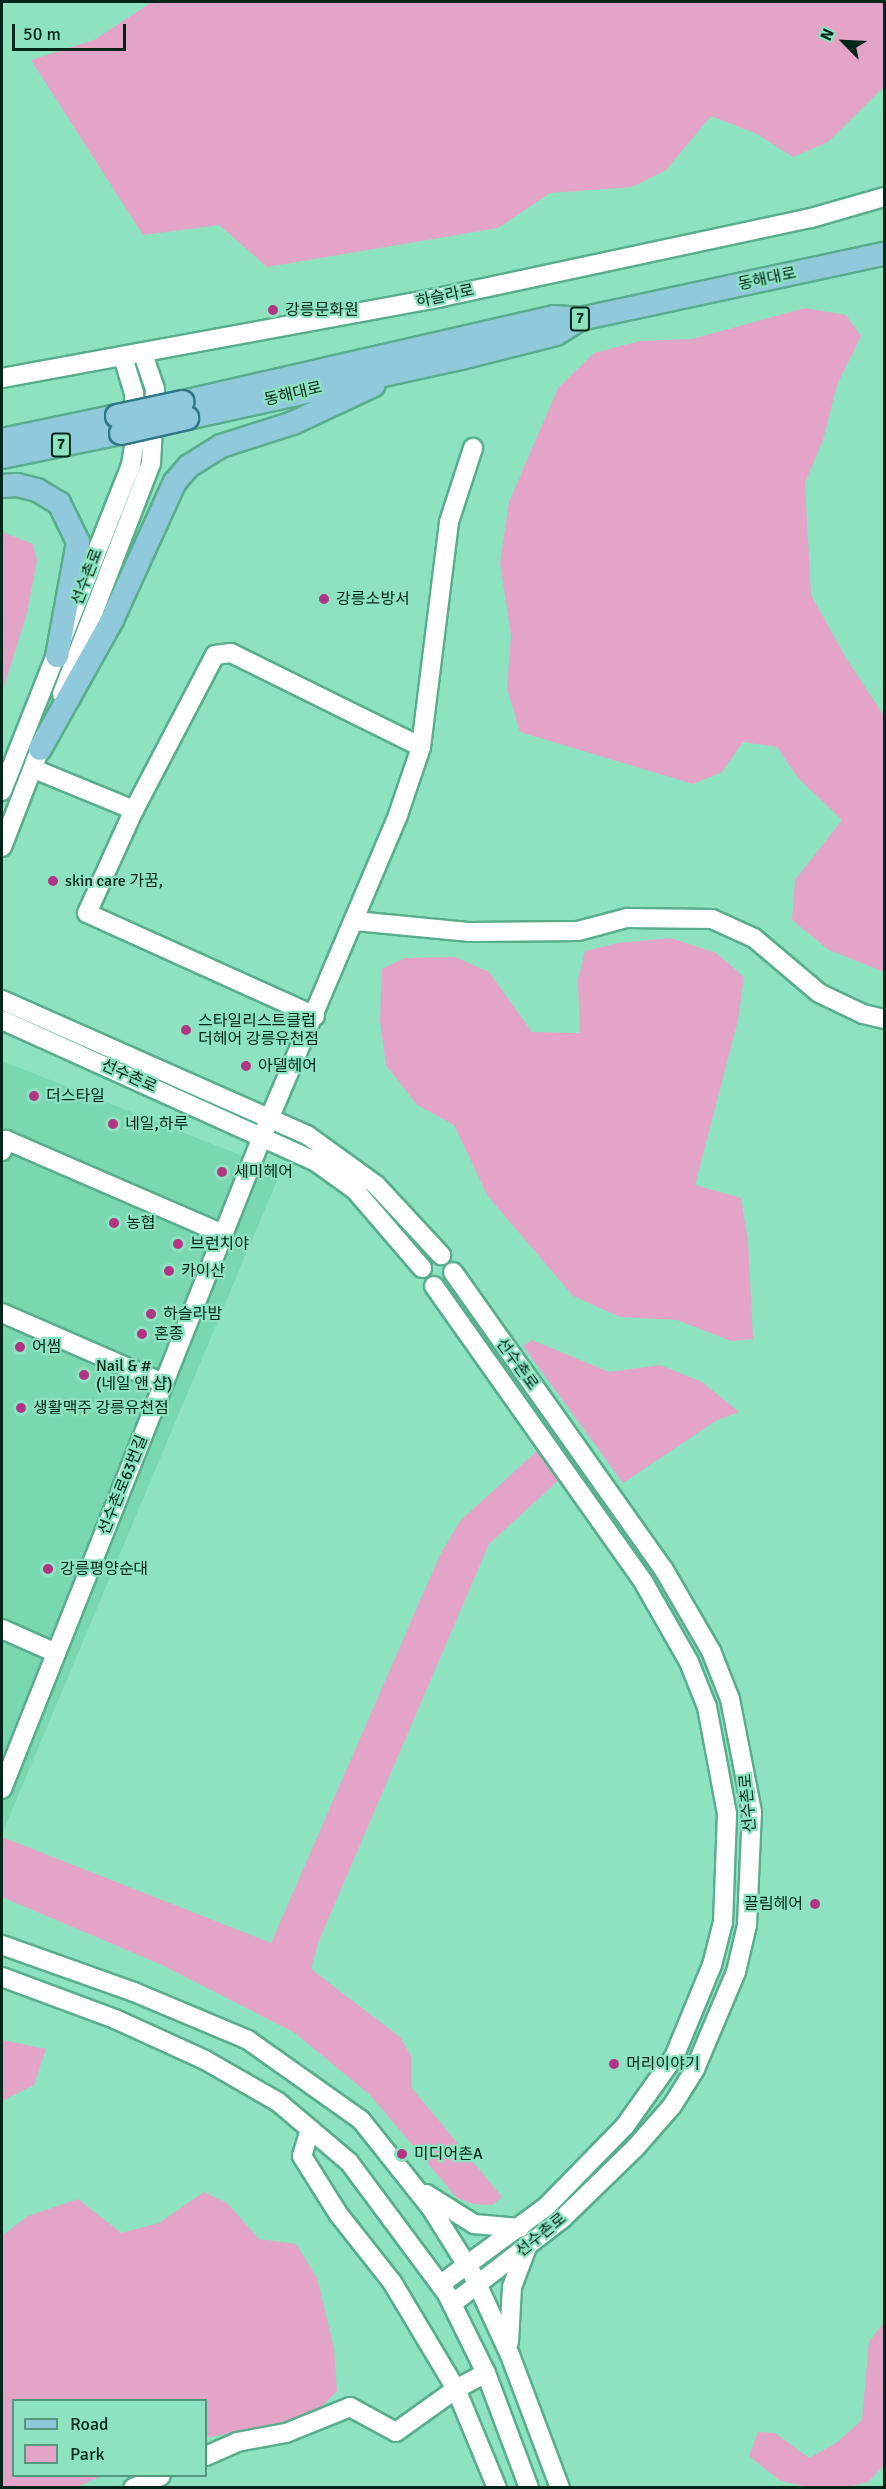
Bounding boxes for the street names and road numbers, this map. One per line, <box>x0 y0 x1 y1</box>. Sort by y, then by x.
street label: 동해대로 <box>736 263 798 295</box>
street label: 하슬라로 <box>414 280 476 312</box>
road number: 7 <box>570 307 590 331</box>
street label: 동해대로 <box>262 378 324 410</box>
road number: 7 <box>50 433 72 457</box>
street label: 선수촌로 <box>67 546 107 608</box>
street label: 선수촌로 <box>98 1055 160 1097</box>
street label: 선수촌로 <box>492 1335 542 1393</box>
street label: 선수촌로63번길 <box>94 1432 152 1538</box>
street label: 선수촌로 <box>736 1773 760 1833</box>
street label: 선수촌로 <box>512 2209 570 2261</box>

